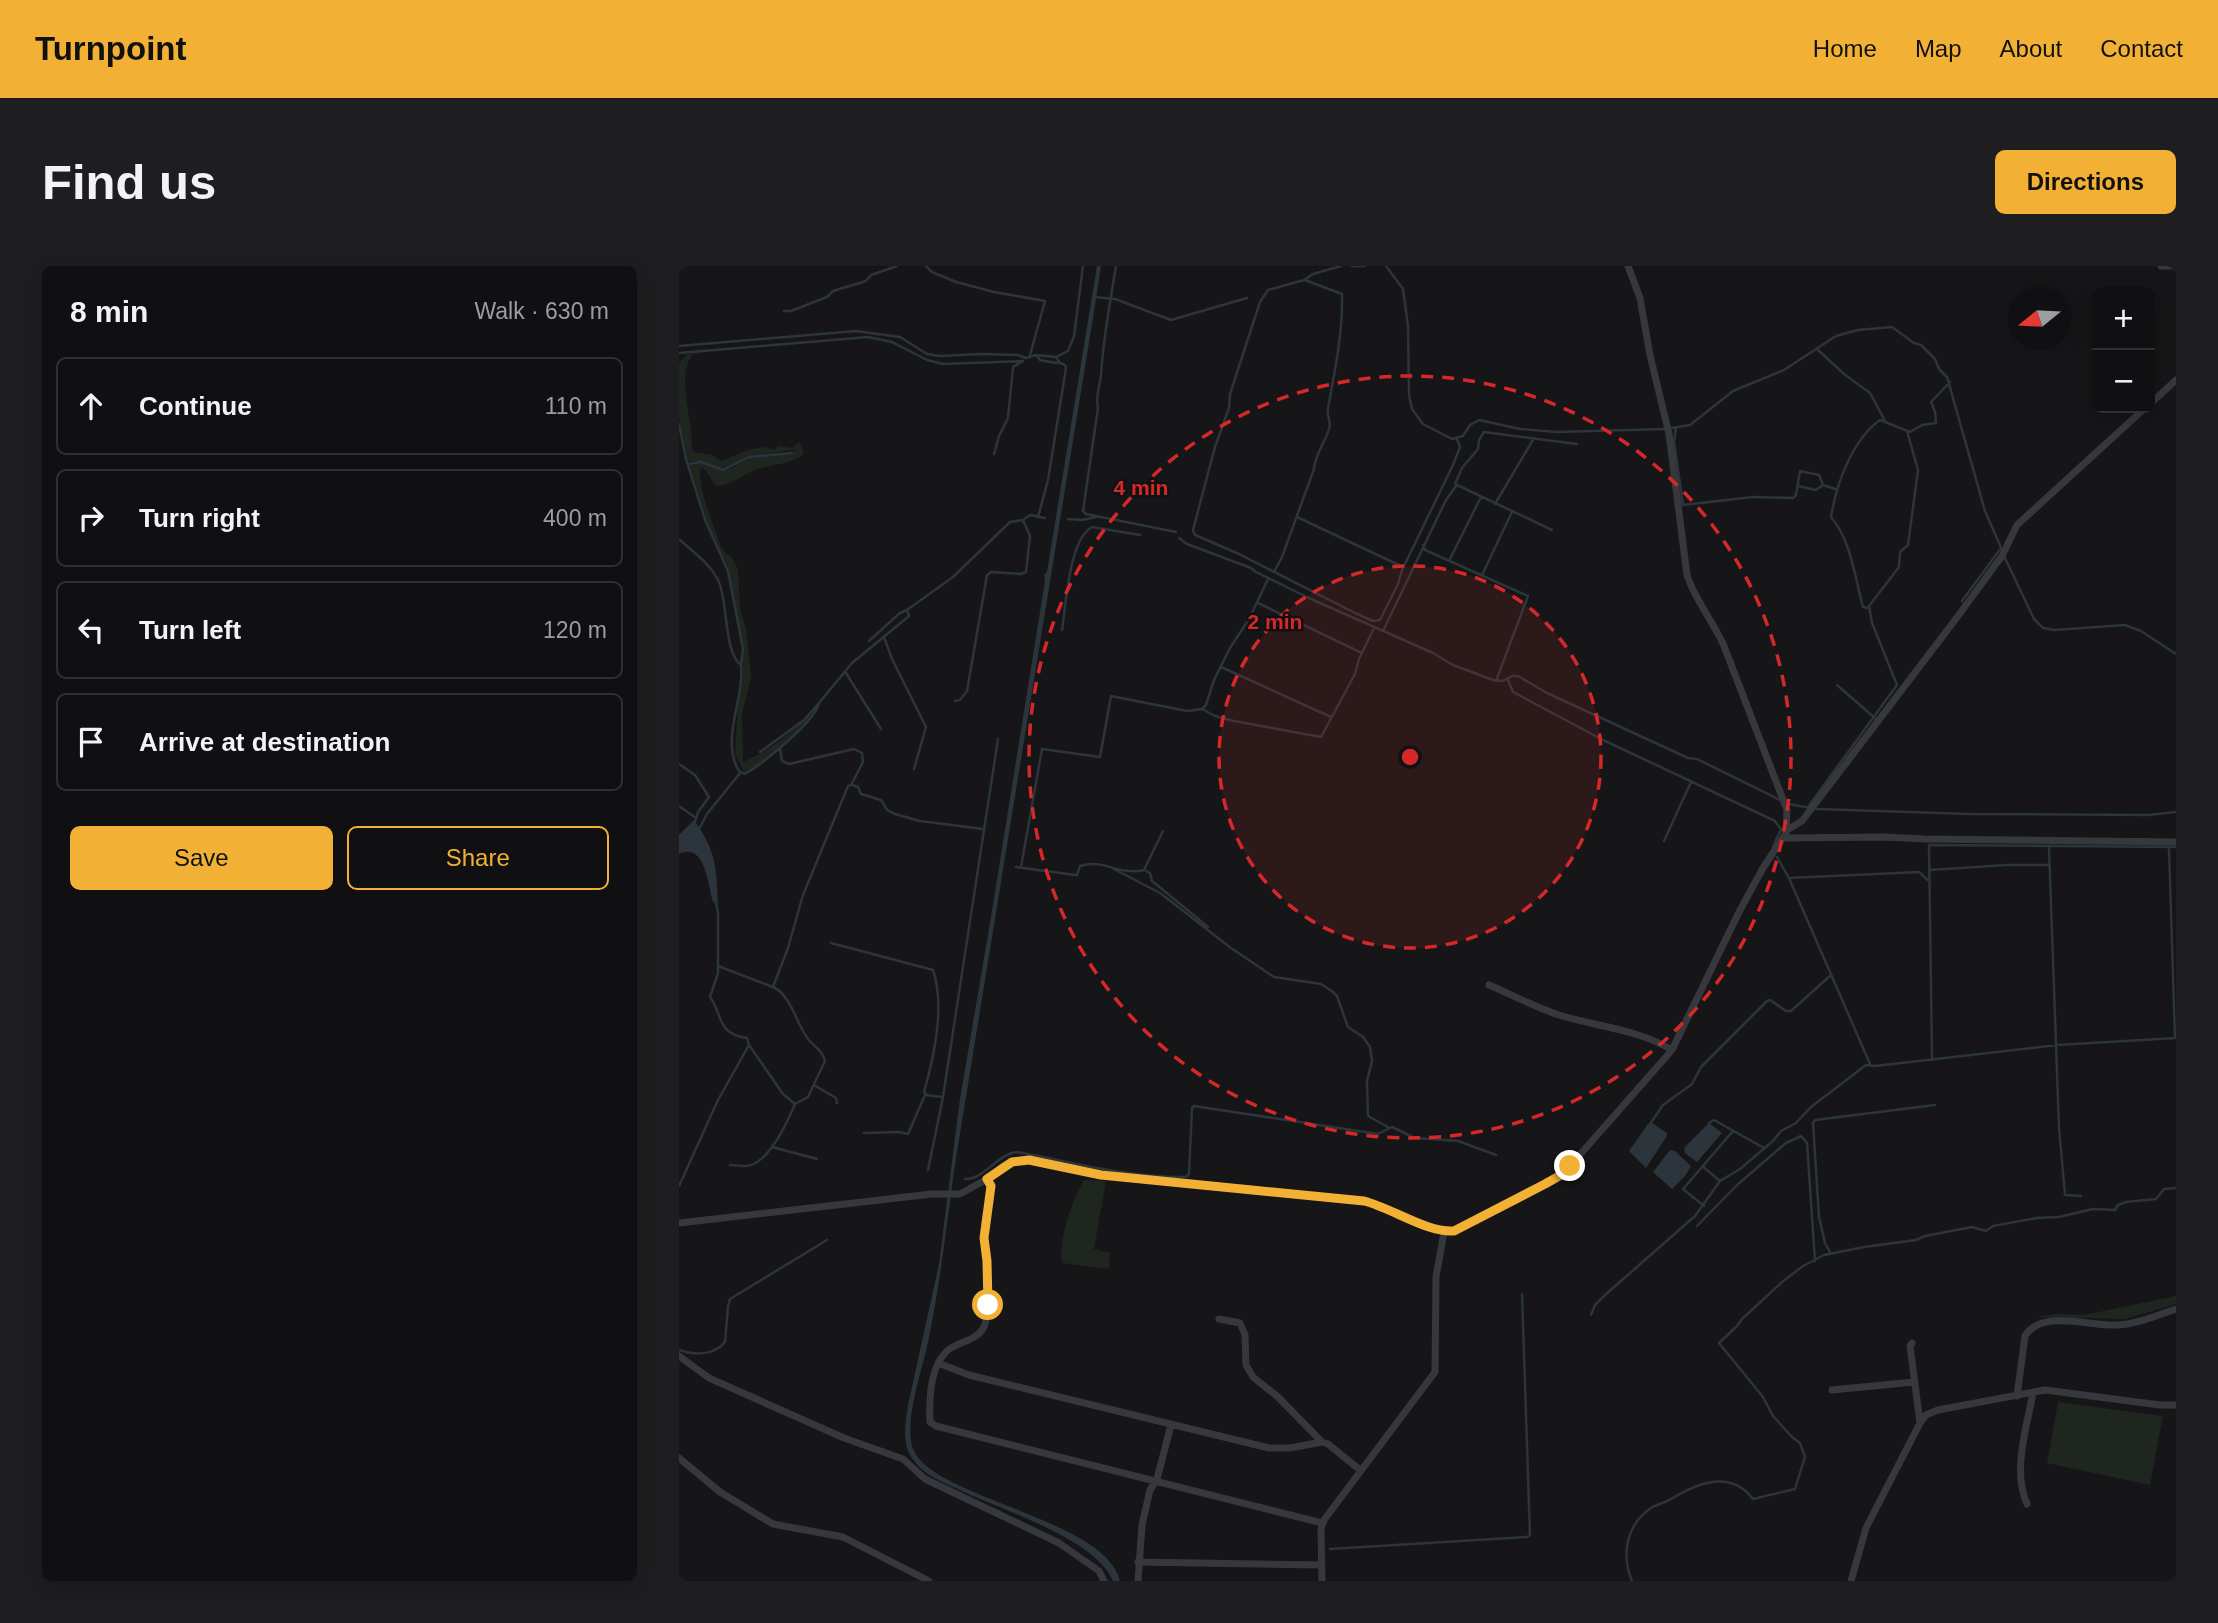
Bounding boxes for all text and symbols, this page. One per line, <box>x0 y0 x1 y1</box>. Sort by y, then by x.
text: Turnpoint <box>35 30 187 67</box>
text: Home <box>1813 35 1877 62</box>
text: Map <box>1915 35 1962 62</box>
text: About <box>2000 35 2062 62</box>
text: Contact <box>2100 35 2183 62</box>
button: Directions <box>1995 150 2176 214</box>
text: Find us <box>42 155 216 209</box>
north arrow <box>2008 287 2071 350</box>
map controls <box>2092 287 2155 413</box>
button: + <box>2092 287 2155 350</box>
text: 8 min <box>70 295 148 328</box>
text: Walk · 630 m <box>474 298 609 324</box>
button: − <box>2092 350 2155 413</box>
icon: ahead <box>72 387 110 425</box>
text: Continue <box>139 391 252 421</box>
text: 110 m <box>545 393 607 419</box>
text: 4 min <box>1114 476 1168 499</box>
icon: right <box>72 499 110 537</box>
text: Turn right <box>139 503 260 533</box>
text: 400 m <box>543 505 607 531</box>
text: 2 min <box>1248 610 1302 633</box>
icon: left <box>72 611 110 649</box>
text: Turn left <box>139 615 241 645</box>
text: 120 m <box>543 617 607 643</box>
icon: arrive <box>72 723 110 761</box>
text: Arrive at destination <box>139 727 390 757</box>
centre of rings <box>1398 745 1422 769</box>
button: Save <box>70 826 333 890</box>
button: Share <box>347 826 609 890</box>
route end <box>1554 1150 1585 1181</box>
route start <box>972 1289 1003 1320</box>

